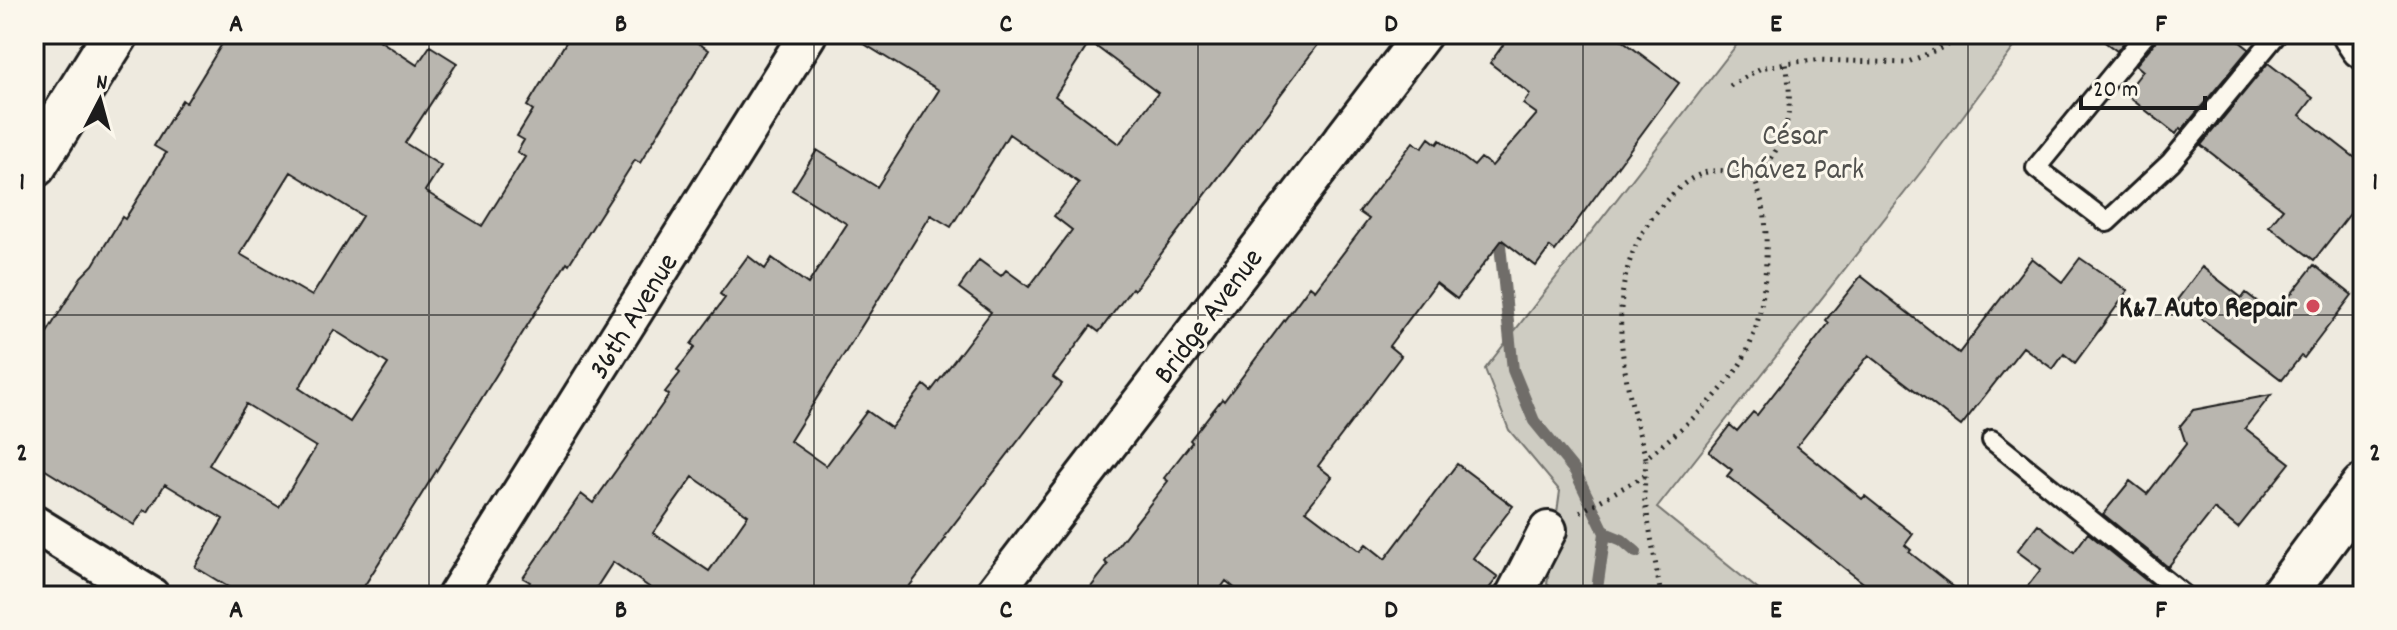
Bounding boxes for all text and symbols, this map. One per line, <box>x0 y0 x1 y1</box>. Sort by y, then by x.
text: A <box>229 7 243 44</box>
text: B <box>615 7 627 44</box>
text: C <box>1000 7 1013 44</box>
text: D <box>1384 7 1398 44</box>
text: E <box>1770 7 1782 44</box>
text: F <box>2155 7 2167 44</box>
north arrow <box>60 60 140 140</box>
scale bar <box>2081 60 2205 110</box>
text: N <box>95 68 109 100</box>
text: 20 m <box>2093 74 2139 108</box>
park label: César Chávez Park <box>1726 117 1864 194</box>
text: 1 <box>19 165 25 202</box>
text: 1 <box>2372 165 2378 202</box>
street label: Bridge Avenue <box>1145 241 1276 395</box>
street label: 36th Avenue <box>580 246 692 389</box>
place label: K&7 Auto Repair <box>2119 289 2298 332</box>
marker: K&7 Auto Repair <box>2304 297 2322 315</box>
text: 2 <box>16 436 28 473</box>
text: 2 <box>2369 436 2381 473</box>
text: A <box>229 593 243 630</box>
text: B <box>615 593 627 630</box>
text: C <box>1000 593 1013 630</box>
text: D <box>1384 593 1398 630</box>
text: E <box>1770 593 1782 630</box>
text: F <box>2155 593 2167 630</box>

